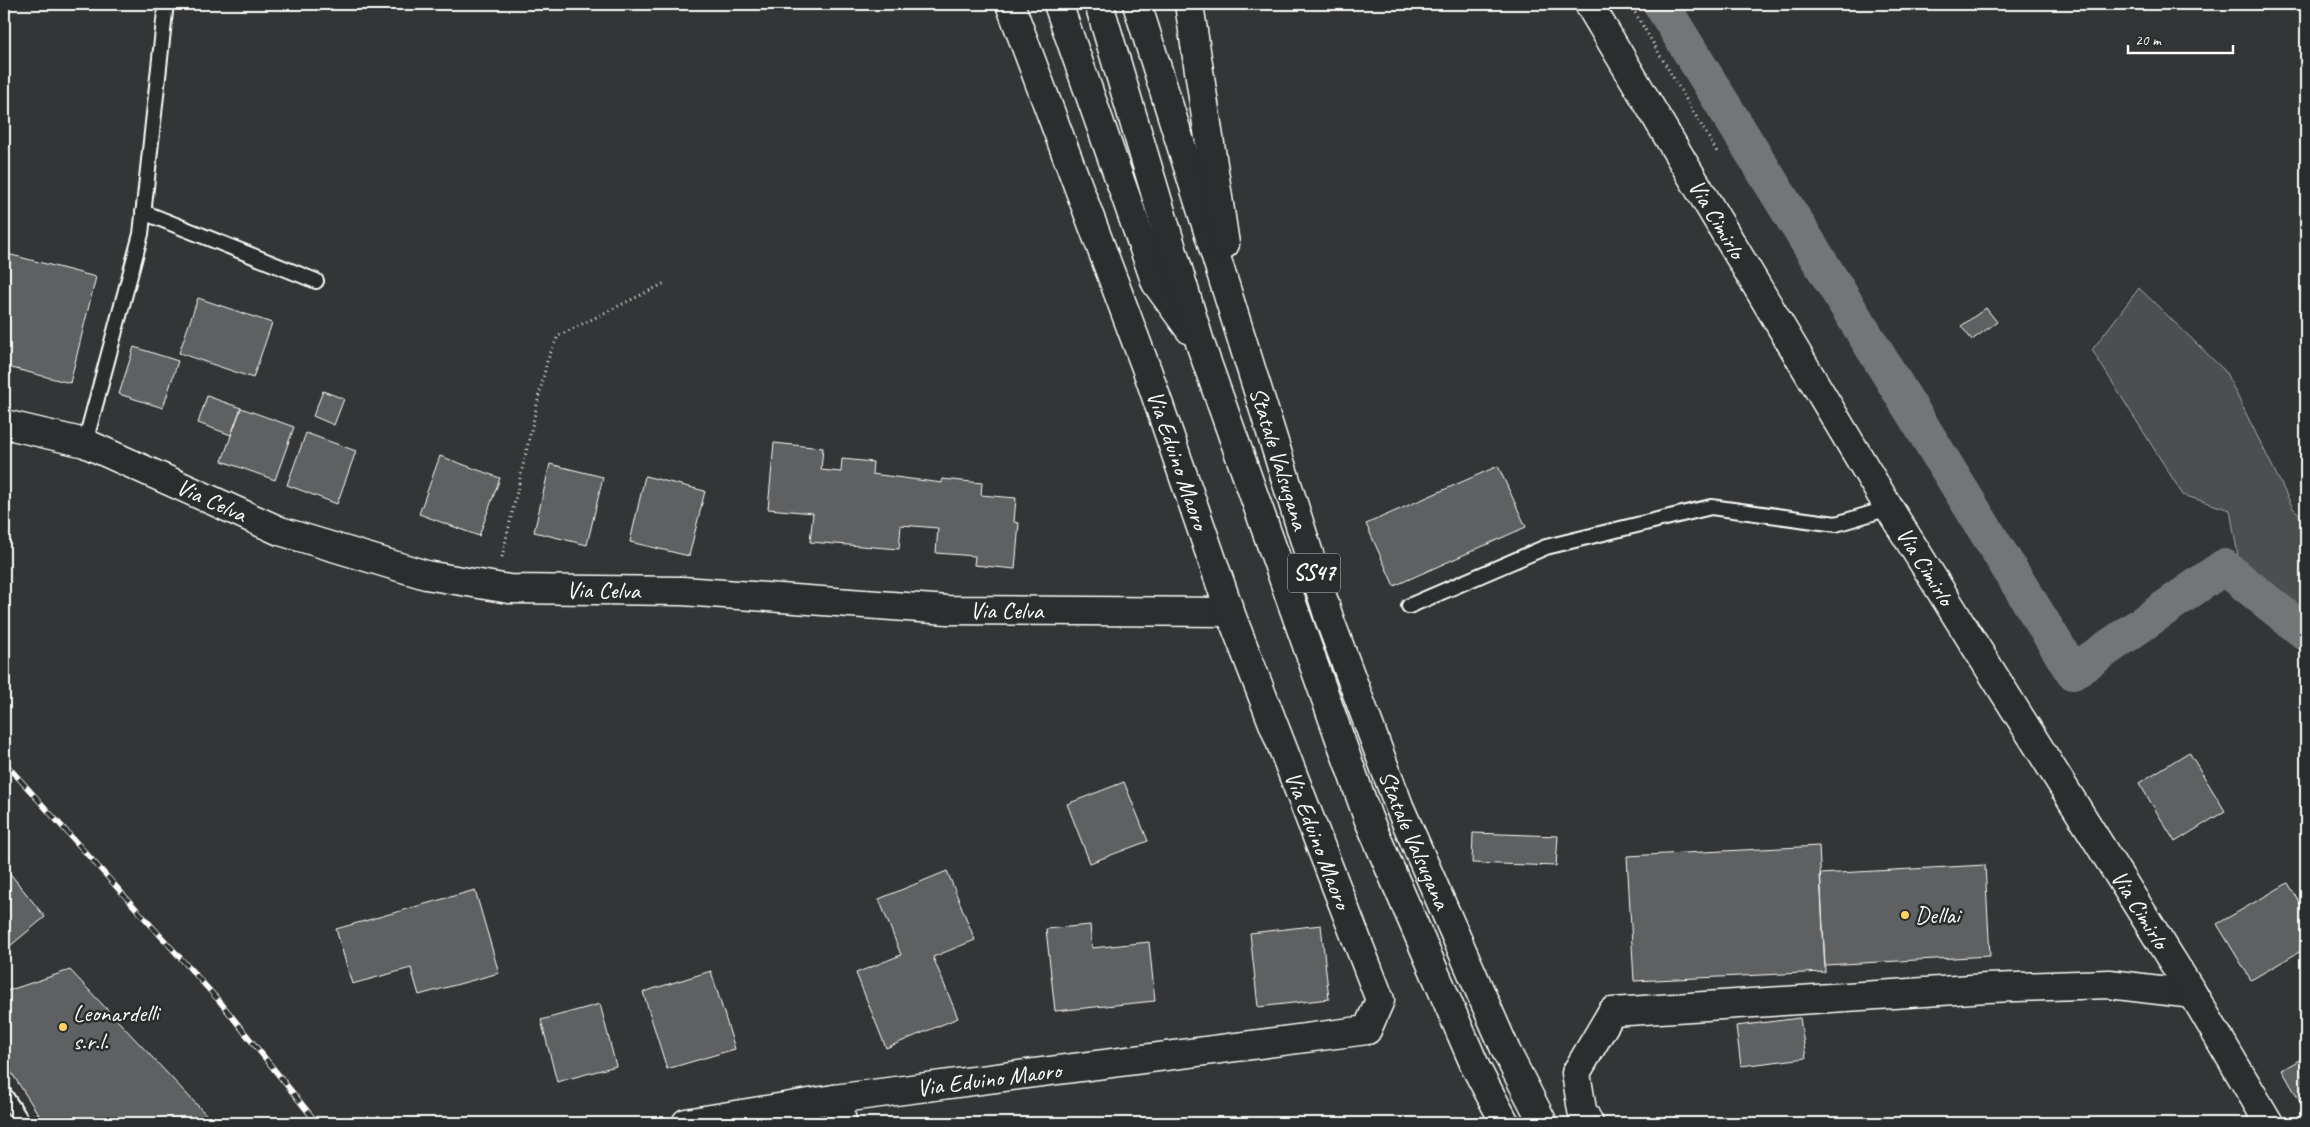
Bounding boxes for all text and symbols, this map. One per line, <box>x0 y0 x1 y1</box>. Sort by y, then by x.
scale bar <box>2128 22 2232 54</box>
text: 20 m <box>2135 31 2162 50</box>
street label: Via Cimirlo <box>1682 174 1753 266</box>
street label: Statale Valsugana <box>1243 383 1316 535</box>
street label: Via Eduino Maoro <box>1140 387 1217 536</box>
street label: Via Celva <box>172 471 253 530</box>
street label: Via Cimirlo <box>1890 521 1962 613</box>
road number: SS47 <box>1288 554 1340 592</box>
street label: Via Celva <box>566 575 642 606</box>
street label: Via Celva <box>970 595 1045 626</box>
street label: Statale Valsugana <box>1372 766 1458 915</box>
street label: Via Eduino Maoro <box>1278 767 1359 915</box>
street label: Via Cimirlo <box>2104 865 2177 956</box>
place label: Dellai <box>1915 900 1963 930</box>
marker: Dellai <box>1899 909 1911 921</box>
place label: Leonardelli s.r.l. <box>73 998 161 1056</box>
marker: Leonardelli s.r.l. <box>57 1021 69 1033</box>
street label: Via Eduino Maoro <box>915 1054 1065 1103</box>

